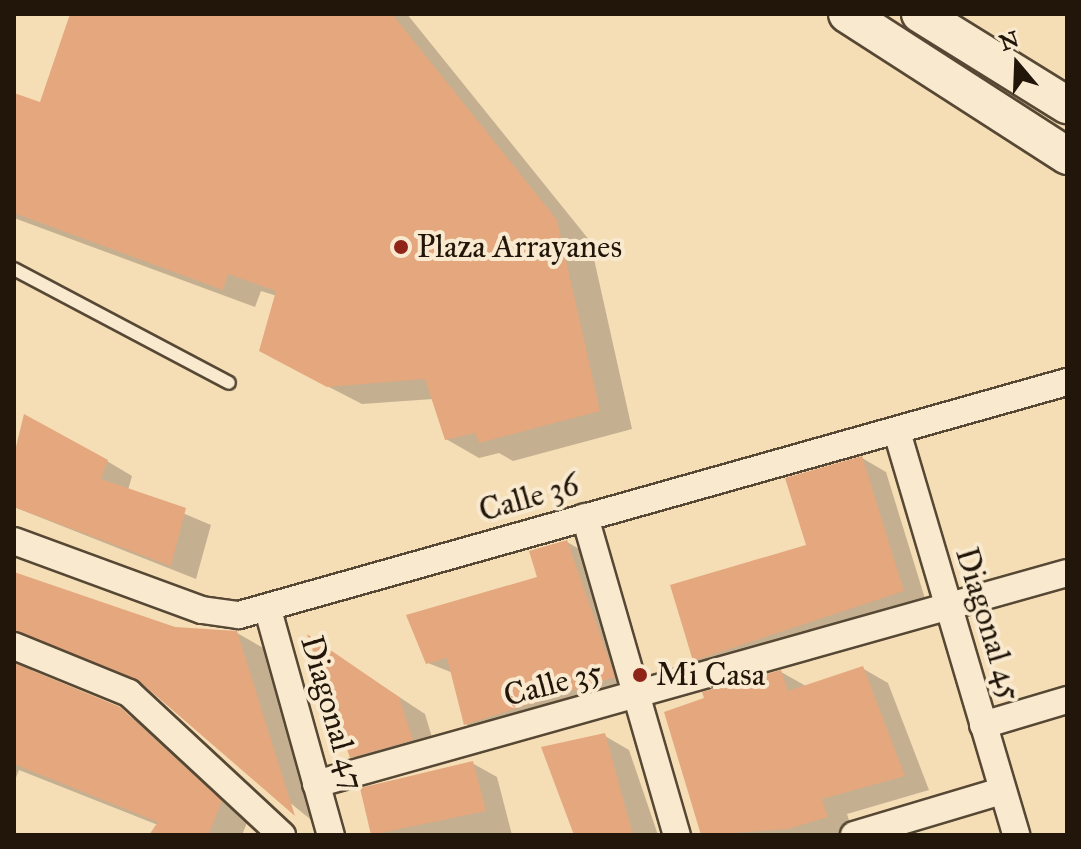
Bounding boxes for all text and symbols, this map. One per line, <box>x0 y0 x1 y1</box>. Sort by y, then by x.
north arrow <box>977 24 1057 104</box>
text: N <box>996 25 1022 57</box>
place label: Plaza Arrayanes <box>417 228 622 266</box>
marker: Plaza Arrayanes <box>392 238 410 256</box>
street label: Calle 36 <box>475 465 583 531</box>
street label: Diagonal 45 <box>947 543 1029 705</box>
street label: Diagonal 47 <box>292 631 372 795</box>
street label: Calle 35 <box>500 652 606 716</box>
place label: Mi Casa <box>656 656 765 694</box>
marker: Mi Casa <box>631 666 649 684</box>

